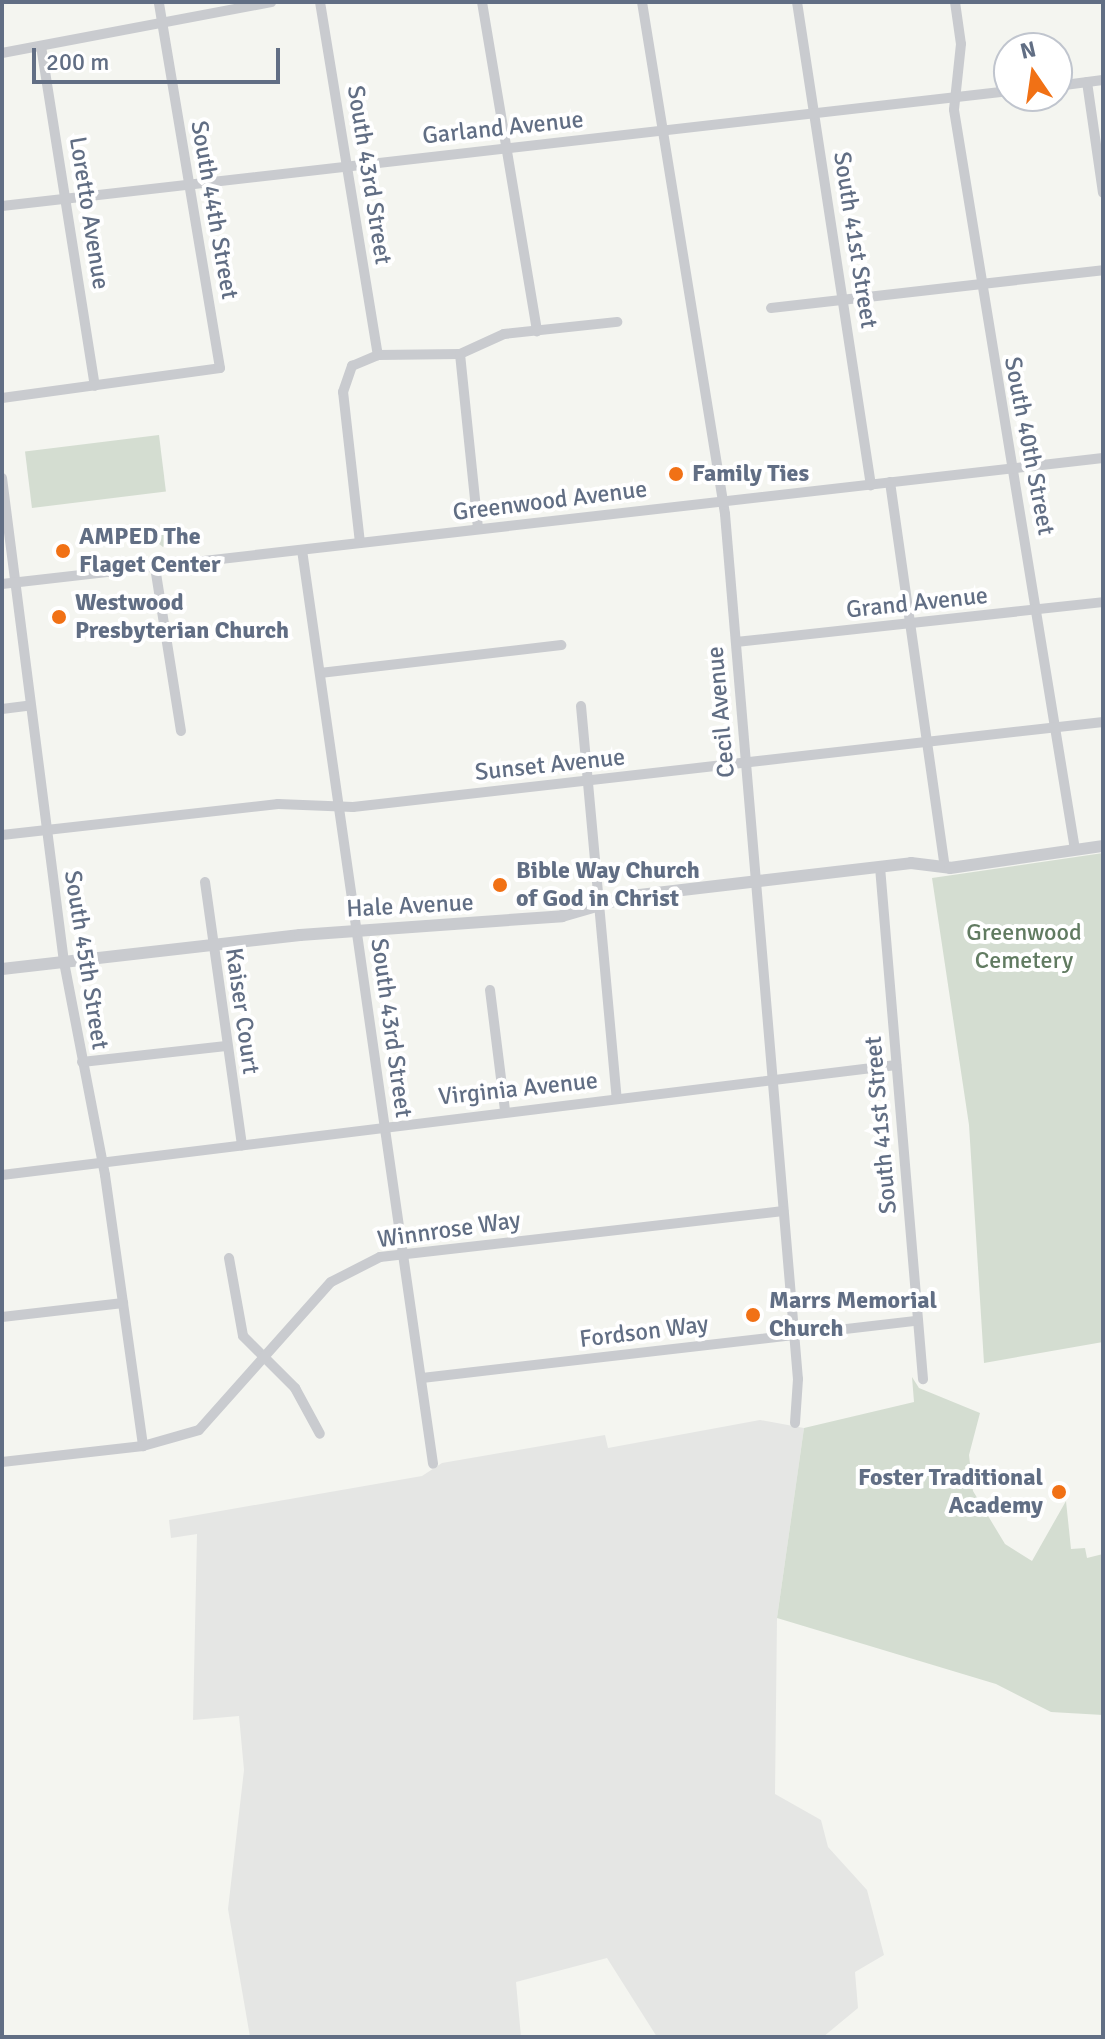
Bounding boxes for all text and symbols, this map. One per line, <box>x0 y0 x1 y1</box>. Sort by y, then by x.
scale bar <box>36 32 284 82</box>
north arrow <box>993 32 1073 112</box>
text: N <box>1017 35 1038 65</box>
text: 200 m <box>46 47 109 77</box>
street label: South 43rd Street <box>341 83 397 267</box>
street label: Garland Avenue <box>421 105 585 151</box>
street label: South 44th Street <box>184 118 244 302</box>
street label: Loretto Avenue <box>63 135 115 291</box>
street label: South 41st Street <box>827 150 883 330</box>
street label: South 40th Street <box>998 354 1060 538</box>
place label: Family Ties <box>692 460 809 488</box>
marker: Family Ties <box>667 465 685 483</box>
street label: Greenwood Avenue <box>451 475 649 527</box>
place label: AMPED The Flaget Center <box>79 523 220 579</box>
marker: AMPED The Flaget Center <box>54 542 72 560</box>
street label: Grand Avenue <box>845 581 989 625</box>
place label: Westwood Presbyterian Church <box>75 589 289 645</box>
marker: Westwood Presbyterian Church <box>50 608 68 626</box>
street label: Cecil Avenue <box>701 645 741 779</box>
street label: Sunset Avenue <box>473 743 627 787</box>
place label: Bible Way Church of God in Christ <box>516 857 700 913</box>
street label: South 45th Street <box>58 868 114 1052</box>
marker: Bible Way Church of God in Christ <box>491 876 509 894</box>
street label: Hale Avenue <box>346 888 474 924</box>
park label: Greenwood Cemetery <box>966 919 1082 975</box>
street label: South 43rd Street <box>364 937 418 1119</box>
street label: Kaiser Court <box>219 946 265 1076</box>
street label: South 41st Street <box>859 1035 903 1215</box>
street label: Virginia Avenue <box>437 1066 599 1112</box>
street label: Winnrose Way <box>376 1206 522 1254</box>
place label: Marrs Memorial Church <box>769 1287 937 1343</box>
marker: Marrs Memorial Church <box>744 1306 762 1324</box>
street label: Fordson Way <box>578 1310 710 1354</box>
place label: Foster Traditional Academy <box>858 1464 1043 1520</box>
marker: Foster Traditional Academy <box>1050 1483 1068 1501</box>

